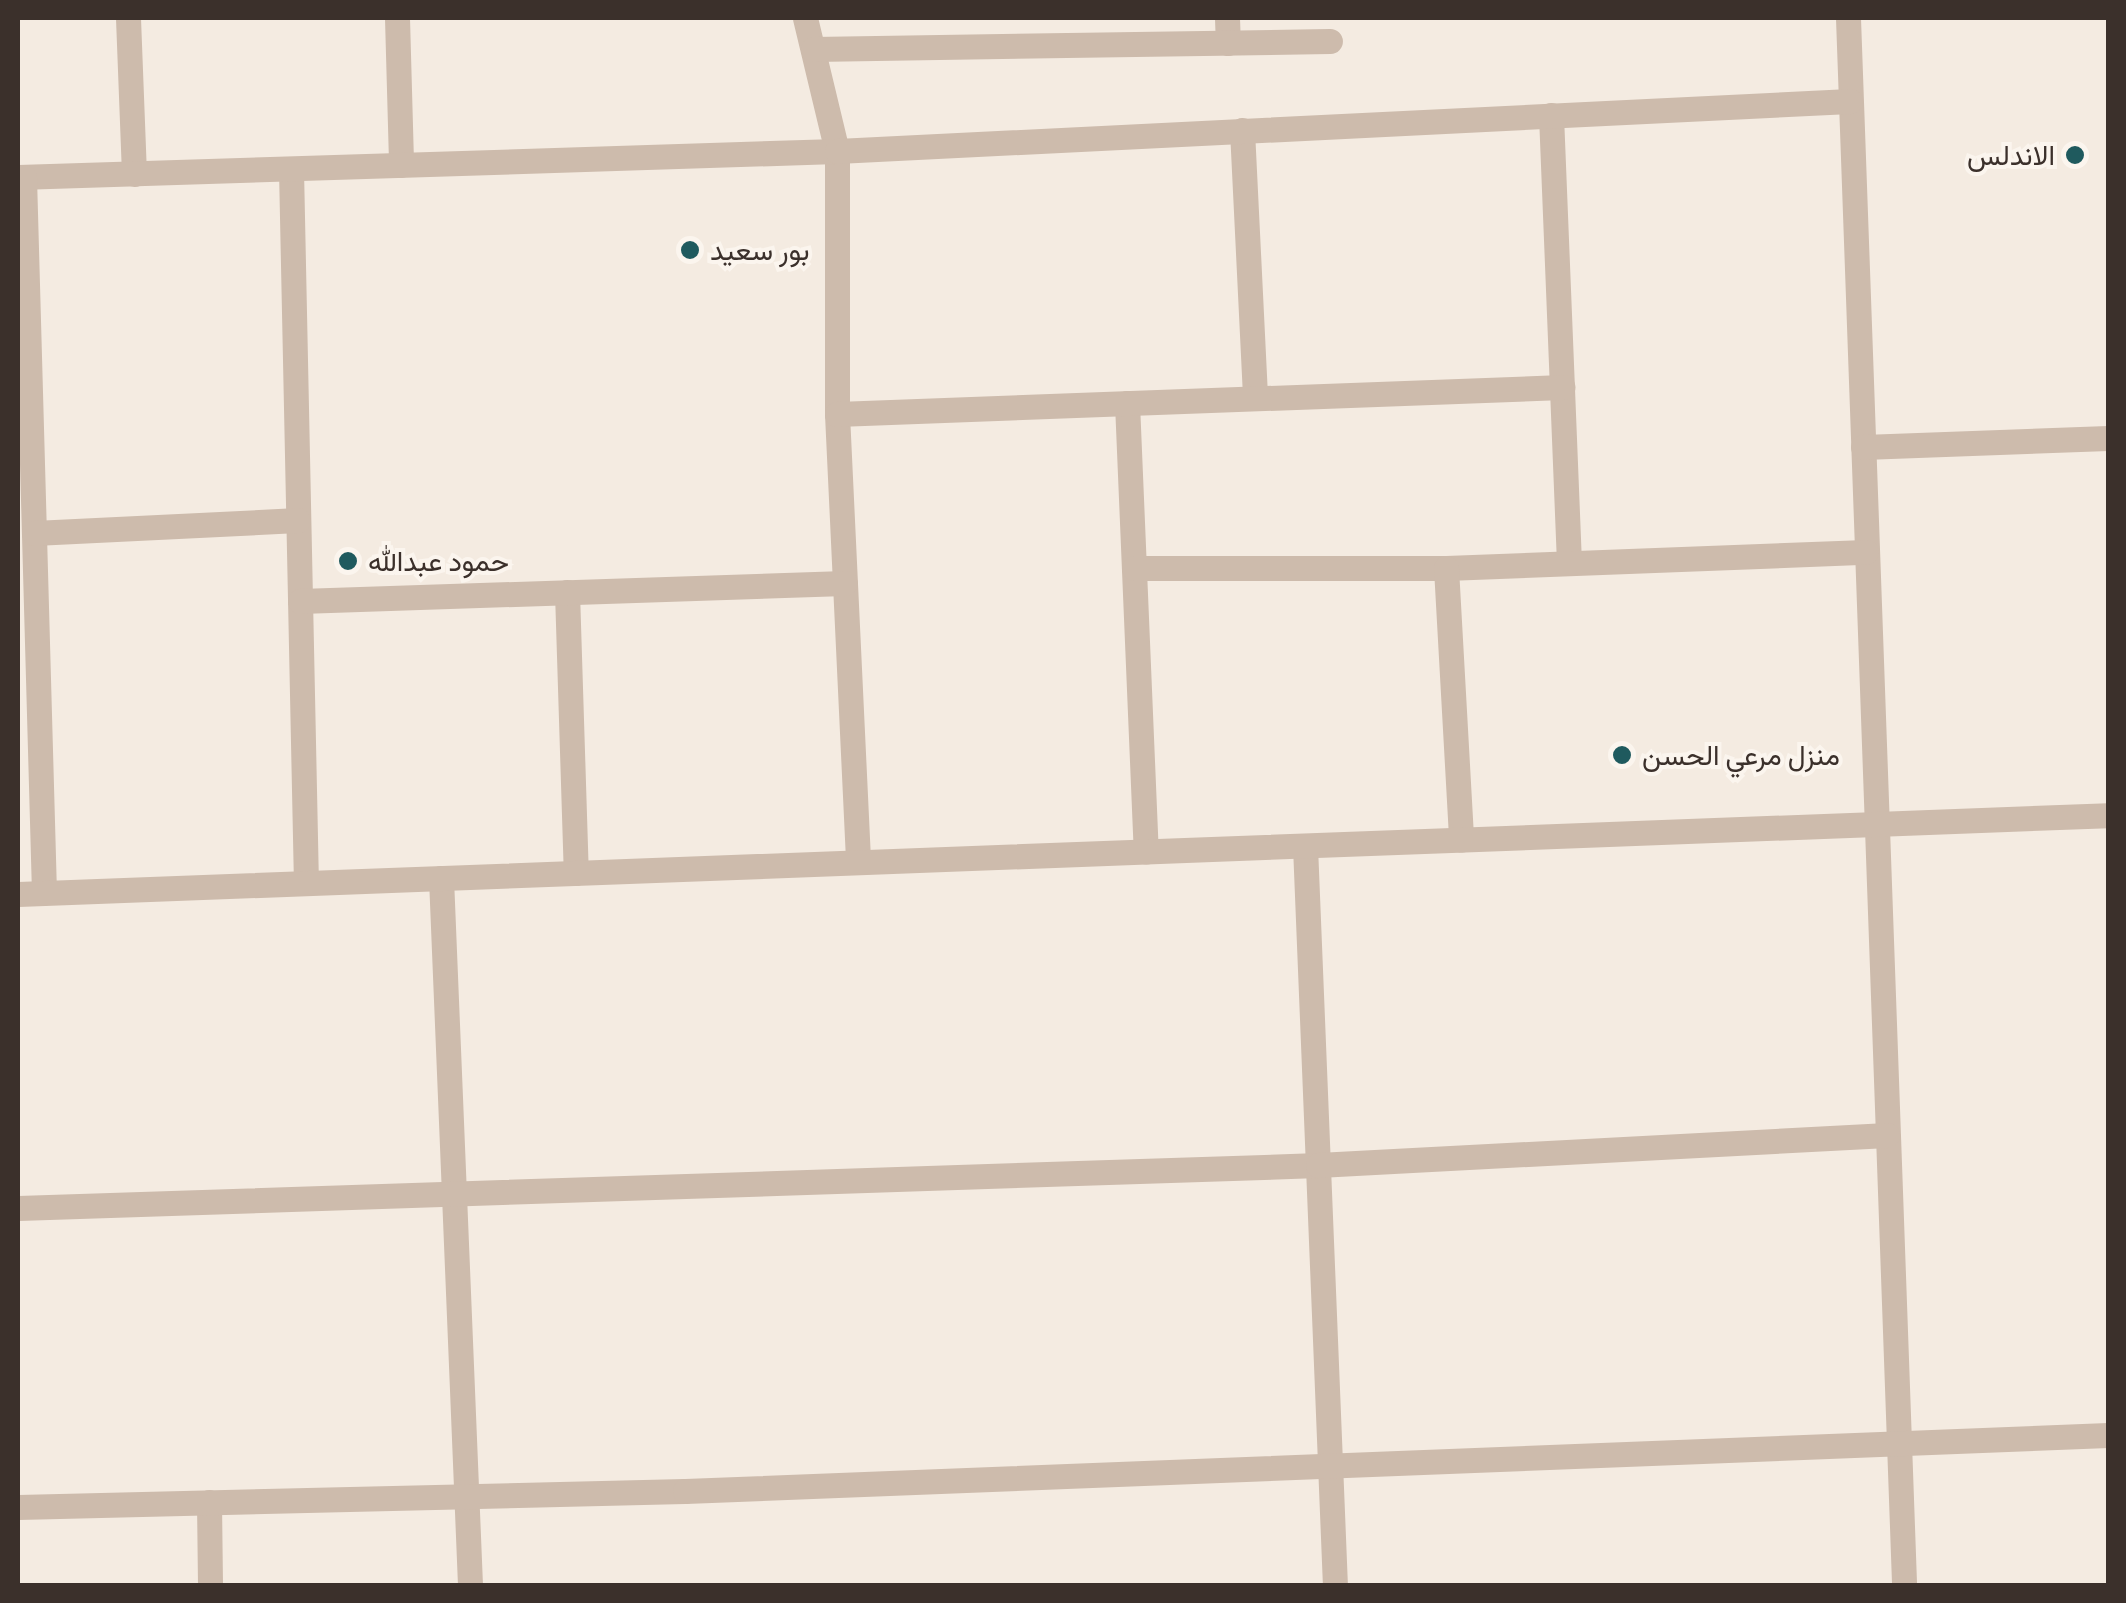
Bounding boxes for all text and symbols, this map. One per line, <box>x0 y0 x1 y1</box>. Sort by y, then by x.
place label: الاندلس <box>1967 138 2055 172</box>
marker: الاندلس <box>2064 144 2086 166</box>
place label: بور سعيد <box>710 233 809 267</box>
marker: بور سعيد <box>679 239 701 261</box>
place label: حمود عبدالله <box>368 544 509 578</box>
marker: حمود عبدالله <box>337 550 359 572</box>
place label: منزل مرعي الحسن <box>1642 738 1840 772</box>
marker: منزل مرعي الحسن <box>1611 744 1633 766</box>

